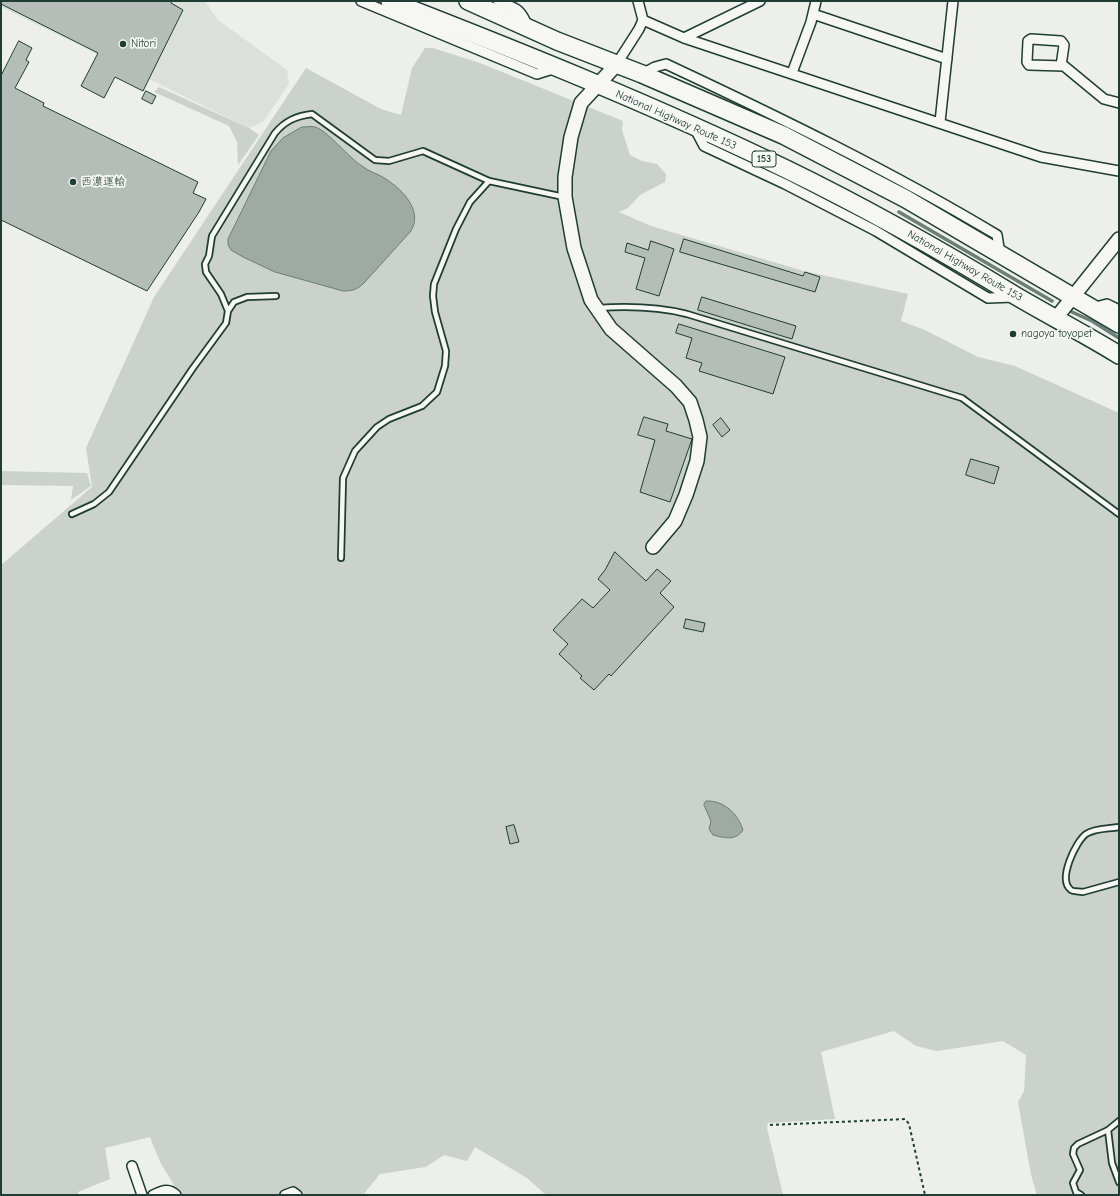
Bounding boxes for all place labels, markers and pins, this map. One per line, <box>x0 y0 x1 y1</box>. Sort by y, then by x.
place label: Nitori <box>131 37 156 51</box>
marker: Nitori <box>118 39 128 49</box>
place label: 西濃運輸 <box>81 175 125 189</box>
marker: 西濃運輸 <box>68 177 78 187</box>
place label: nagoya toyopet <box>1021 327 1092 341</box>
marker: nagoya toyopet <box>1008 329 1018 339</box>

